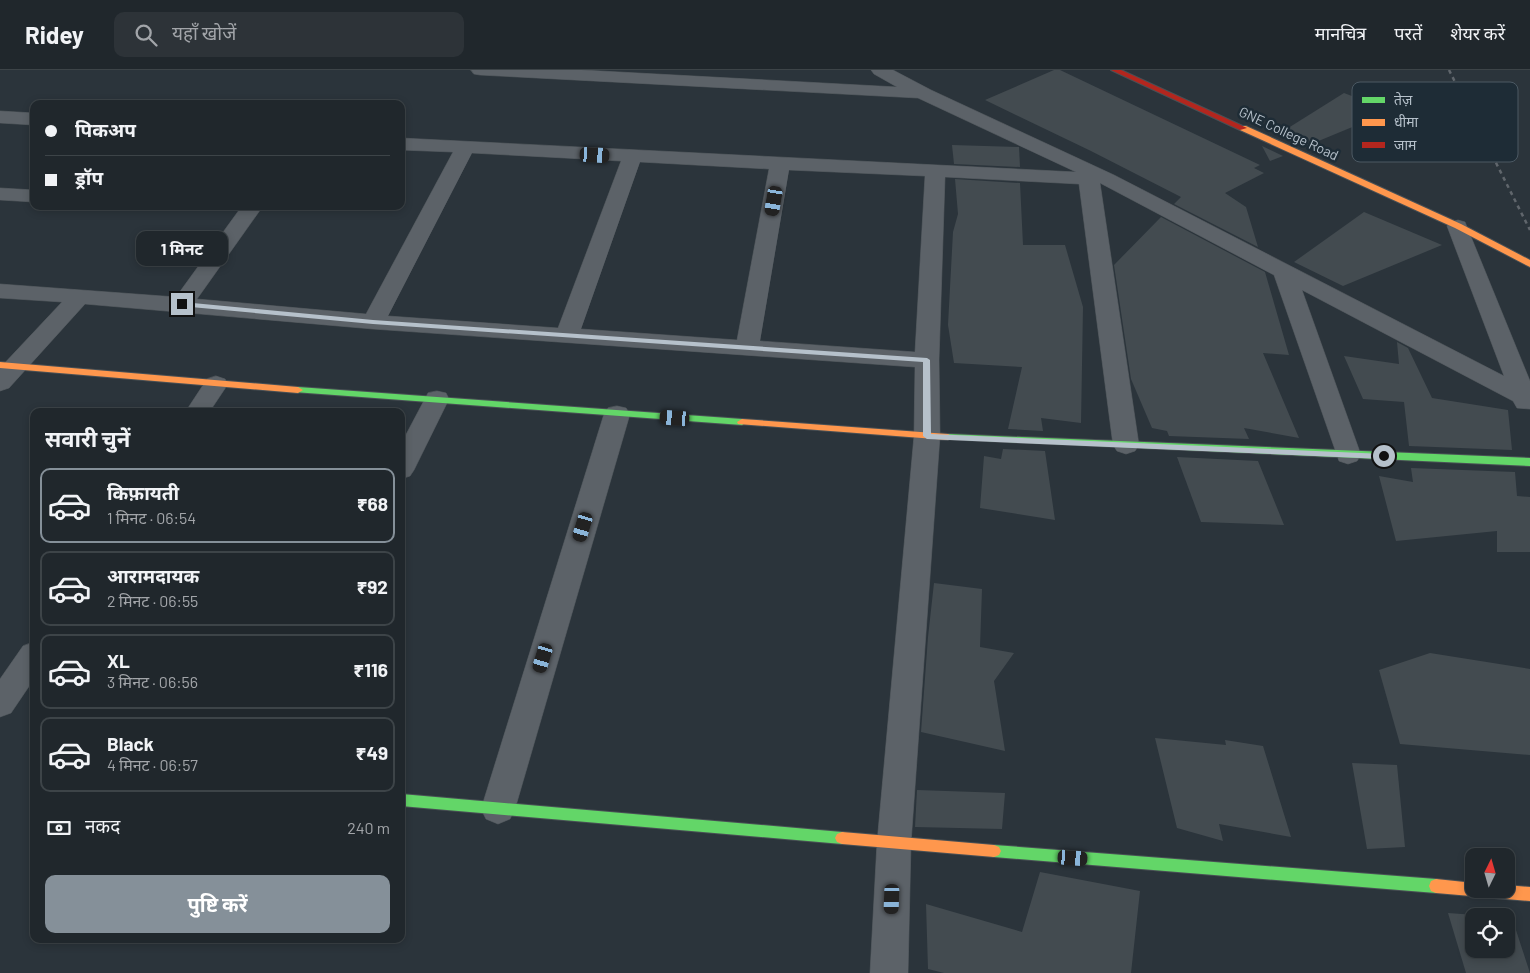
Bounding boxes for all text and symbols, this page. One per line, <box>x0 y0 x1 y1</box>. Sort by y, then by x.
search box <box>114 12 464 57</box>
text: Ridey <box>25 20 84 49</box>
icon: search <box>132 21 160 49</box>
text: यहाँ खोजें <box>172 21 236 44</box>
text: मानचित्र <box>1315 22 1366 44</box>
text: परतें <box>1394 22 1422 44</box>
text: शेयर करें <box>1450 22 1505 44</box>
legend <box>1352 82 1518 162</box>
text: तेज़ <box>1394 91 1413 108</box>
street label: GNE College Road <box>1237 103 1341 163</box>
text: धीमा <box>1394 113 1419 130</box>
text: पिकअप <box>75 118 136 141</box>
text: जाम <box>1394 136 1417 153</box>
car <box>579 147 610 163</box>
text: ड्रॉप <box>75 166 103 189</box>
car <box>764 185 783 217</box>
callout: 1 मिनट <box>136 232 228 266</box>
text: 1 मिनट <box>161 239 203 258</box>
route end <box>171 293 193 315</box>
car <box>659 409 690 427</box>
text: सवारी चुनें <box>45 425 130 451</box>
route start <box>1373 445 1395 467</box>
text: किफ़ायती <box>107 481 179 504</box>
icon: car <box>47 483 92 528</box>
text: ₹68 <box>357 492 388 515</box>
text: 1 मिनट · 06:54 <box>107 508 196 527</box>
car <box>571 510 594 544</box>
text: आरामदायक <box>107 564 199 587</box>
icon: car <box>47 566 92 611</box>
text: ₹92 <box>356 575 388 598</box>
text: 2 मिनट · 06:55 <box>107 591 198 610</box>
car <box>531 641 554 675</box>
icon: car <box>47 649 92 694</box>
text: XL <box>107 649 130 672</box>
text: ₹116 <box>353 658 388 681</box>
text: 3 मिनट · 06:56 <box>107 672 198 691</box>
icon: car <box>47 732 92 777</box>
text: Black <box>107 732 154 755</box>
text: ₹49 <box>356 741 388 764</box>
text: 4 मिनट · 06:57 <box>107 755 198 774</box>
icon: cash <box>45 814 73 842</box>
text: नकद <box>85 814 120 837</box>
text: 240 m <box>347 818 390 837</box>
north arrow <box>1465 848 1515 898</box>
map controls <box>1465 848 1515 958</box>
car <box>1057 849 1088 867</box>
button: पुष्टि करें <box>45 875 390 933</box>
car <box>883 884 900 914</box>
button: locate <box>1465 908 1515 958</box>

